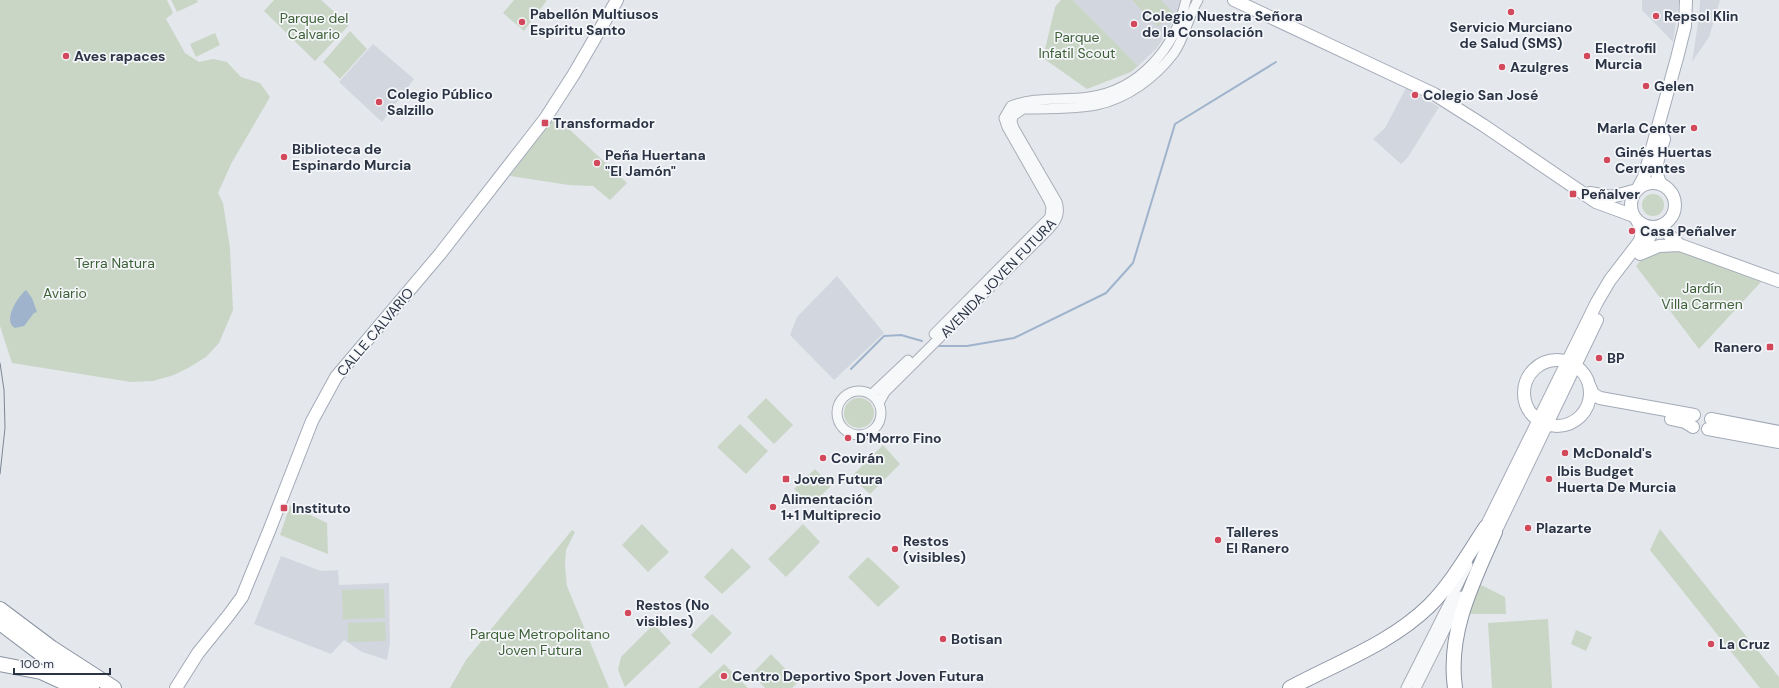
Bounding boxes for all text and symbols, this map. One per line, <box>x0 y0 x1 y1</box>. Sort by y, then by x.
place label: Pabellón Multiusos Espíritu Santo <box>530 5 659 39</box>
place label: Colegio Nuestra Señora de la Consolación <box>1142 7 1303 41</box>
marker: Servicio Murciano de Salud (SMS) <box>1506 7 1516 17</box>
place label: Repsol Klin <box>1664 7 1738 25</box>
park label: Parque del Calvario <box>280 9 348 43</box>
marker: Repsol Klin <box>1651 11 1661 21</box>
marker: Pabellón Multiusos Espíritu Santo <box>517 17 527 27</box>
place label: Servicio Murciano de Salud (SMS) <box>1450 18 1572 52</box>
marker: Colegio Nuestra Señora de la Consolación <box>1129 19 1139 29</box>
park label: Parque Infatil Scout <box>1039 28 1115 62</box>
place label: Electrofil Murcia <box>1595 39 1656 73</box>
place label: Aves rapaces <box>74 47 166 65</box>
marker: Aves rapaces <box>61 51 71 61</box>
marker: Electrofil Murcia <box>1582 51 1592 61</box>
place label: Azulgres <box>1510 58 1569 76</box>
marker: Azulgres <box>1497 62 1507 72</box>
place label: Gelen <box>1654 77 1694 95</box>
marker: Gelen <box>1641 81 1651 91</box>
place label: Colegio Público Salzillo <box>387 85 493 119</box>
place label: Colegio San José <box>1423 86 1538 104</box>
marker: Colegio San José <box>1410 90 1420 100</box>
marker: Colegio Público Salzillo <box>374 97 384 107</box>
place label: Transformador <box>553 114 655 132</box>
marker: Transformador <box>540 118 550 128</box>
place label: Marla Center <box>1597 119 1686 137</box>
marker: Marla Center <box>1689 123 1699 133</box>
place label: Biblioteca de Espinardo Murcia <box>292 140 411 174</box>
place label: Ginés Huertas Cervantes <box>1615 143 1712 177</box>
place label: Peña Huertana "El Jamón" <box>605 146 706 180</box>
marker: Biblioteca de Espinardo Murcia <box>279 152 289 162</box>
marker: Ginés Huertas Cervantes <box>1602 155 1612 165</box>
marker: Peña Huertana "El Jamón" <box>592 158 602 168</box>
place label: Peñalver <box>1581 185 1640 203</box>
marker: Peñalver <box>1568 189 1578 199</box>
street label: AVENIDA JOVEN FUTURA <box>936 214 1060 342</box>
place label: Casa Peñalver <box>1640 222 1737 240</box>
marker: Casa Peñalver <box>1627 226 1637 236</box>
park label: Terra Natura <box>75 254 155 272</box>
park label: Jardín Villa Carmen <box>1661 279 1743 313</box>
park label: Aviario <box>43 284 87 302</box>
street label: CALLE CALVARIO <box>333 284 417 380</box>
place label: Ranero <box>1714 338 1762 356</box>
marker: Ranero <box>1765 342 1775 352</box>
place label: BP <box>1607 349 1625 367</box>
marker: BP <box>1594 353 1604 363</box>
place label: D'Morro Fino <box>856 429 942 447</box>
marker: D'Morro Fino <box>843 433 853 443</box>
place label: McDonald's <box>1573 444 1652 462</box>
marker: McDonald's <box>1560 448 1570 458</box>
place label: Covirán <box>831 449 884 467</box>
marker: Covirán <box>818 453 828 463</box>
place label: Ibis Budget Huerta De Murcia <box>1557 462 1676 496</box>
place label: Joven Futura <box>794 470 883 488</box>
marker: Joven Futura <box>781 474 791 484</box>
marker: Ibis Budget Huerta De Murcia <box>1544 474 1554 484</box>
place label: Alimentación 1+1 Multiprecio <box>781 490 881 524</box>
place label: Instituto <box>292 499 351 517</box>
marker: Alimentación 1+1 Multiprecio <box>768 502 778 512</box>
marker: Instituto <box>279 503 289 513</box>
place label: Plazarte <box>1536 519 1592 537</box>
place label: Talleres El Ranero <box>1226 523 1289 557</box>
marker: Plazarte <box>1523 523 1533 533</box>
place label: Restos (visibles) <box>903 532 966 566</box>
marker: Talleres El Ranero <box>1213 535 1223 545</box>
marker: Restos (visibles) <box>890 544 900 554</box>
place label: Restos (No visibles) <box>636 596 710 630</box>
marker: Restos (No visibles) <box>623 608 633 618</box>
park label: Parque Metropolitano Joven Futura <box>470 625 610 659</box>
place label: Botisan <box>951 630 1002 648</box>
marker: Botisan <box>938 634 948 644</box>
place label: La Cruz <box>1719 635 1770 653</box>
marker: La Cruz <box>1706 639 1716 649</box>
scale bar <box>14 650 110 676</box>
text: 100 m <box>20 656 54 672</box>
place label: Centro Deportivo Sport Joven Futura <box>732 667 984 685</box>
marker: Centro Deportivo Sport Joven Futura <box>719 671 729 681</box>

